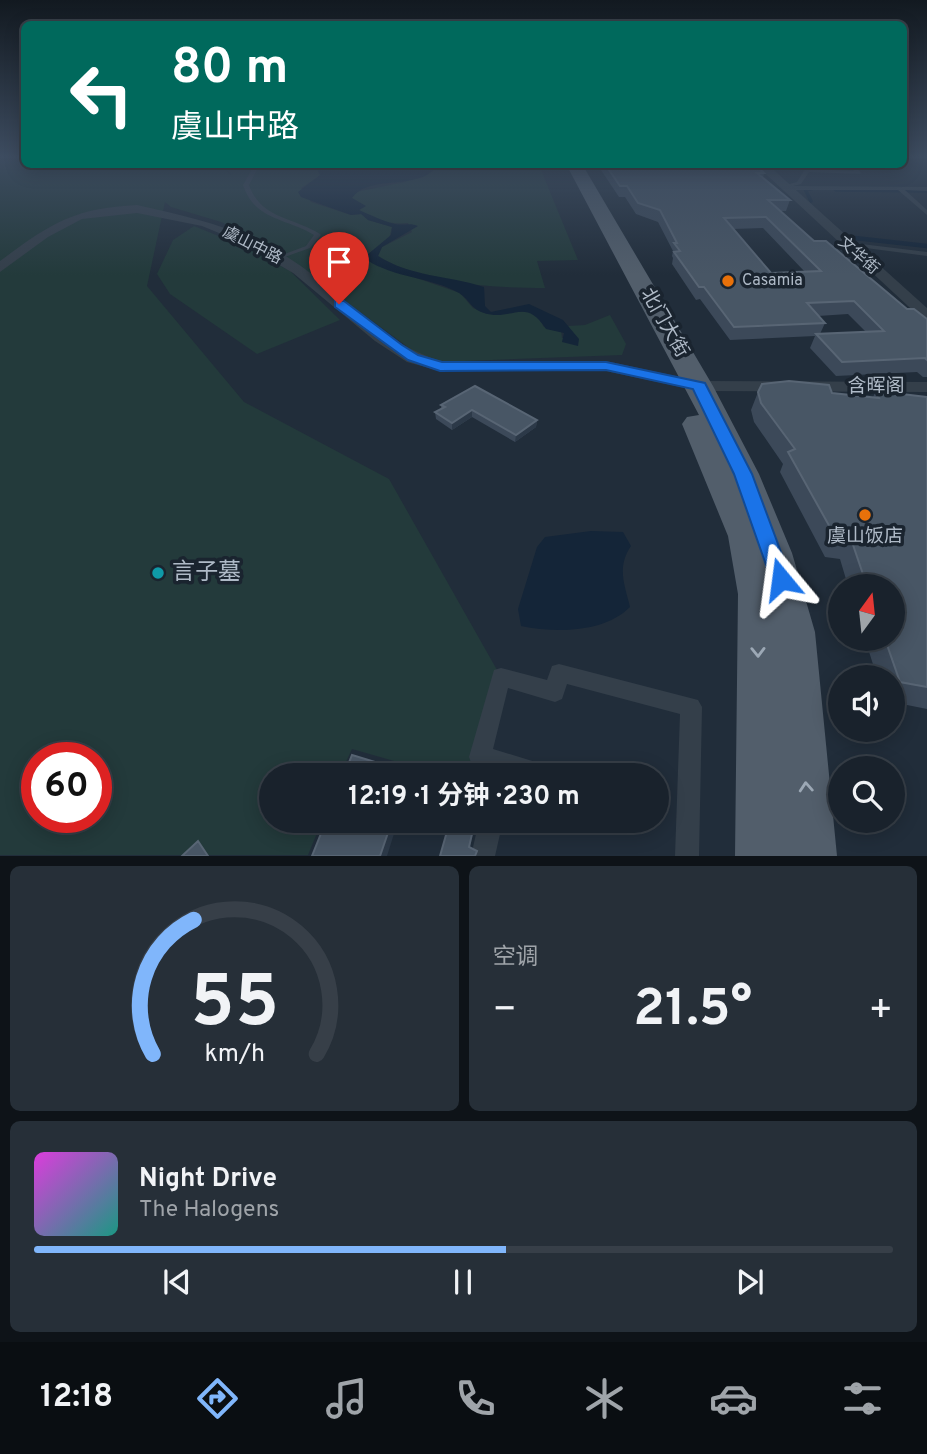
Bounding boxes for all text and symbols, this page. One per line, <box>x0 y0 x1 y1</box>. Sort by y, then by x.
text: 80 m <box>171 39 288 101</box>
icon: left <box>56 49 147 140</box>
text: 虞山中路 <box>171 109 299 149</box>
street label: 虞山中路 <box>219 223 285 269</box>
pin <box>309 232 369 304</box>
street label: 文华街 <box>833 233 883 279</box>
icon: arrive <box>320 243 358 281</box>
place label: Casamia <box>742 271 803 291</box>
marker: Casamia <box>720 273 736 289</box>
street label: 北门大街 <box>635 284 693 362</box>
street label: 含晖阁 <box>847 375 905 399</box>
marker: 虞山饭店 <box>857 507 873 523</box>
place label: 虞山饭店 <box>827 525 903 549</box>
position arrow <box>744 542 818 616</box>
place label: 言子墓 <box>172 559 241 588</box>
marker: 言子墓 <box>150 565 166 581</box>
north arrow <box>828 574 905 651</box>
map controls <box>828 574 905 833</box>
one-way arrow <box>750 648 766 658</box>
button: sound <box>828 665 905 742</box>
speed limit sign: 60 <box>21 742 112 833</box>
button: search <box>828 756 905 833</box>
text: 12:19 · 1 分钟 · 230 m <box>348 781 580 814</box>
one-way arrow <box>799 782 814 793</box>
text: 空调 <box>493 944 539 973</box>
text: 55 <box>190 961 279 1053</box>
text: 21.5° <box>633 978 752 1044</box>
text: − <box>493 987 517 1036</box>
text: + <box>868 987 893 1036</box>
text: km/h <box>204 1039 265 1071</box>
text: Night Drive <box>139 1163 277 1196</box>
text: The Halogens <box>139 1196 279 1225</box>
icon: previous <box>158 1263 196 1301</box>
icon: pause <box>444 1263 482 1301</box>
icon: next <box>731 1263 769 1301</box>
icon: directions <box>193 1374 242 1423</box>
icon: music <box>322 1374 371 1423</box>
icon: phone <box>451 1374 500 1423</box>
icon: climate <box>580 1374 629 1423</box>
icon: car <box>709 1374 758 1423</box>
icon: filters <box>838 1374 887 1423</box>
text: 12:18 <box>40 1378 113 1418</box>

